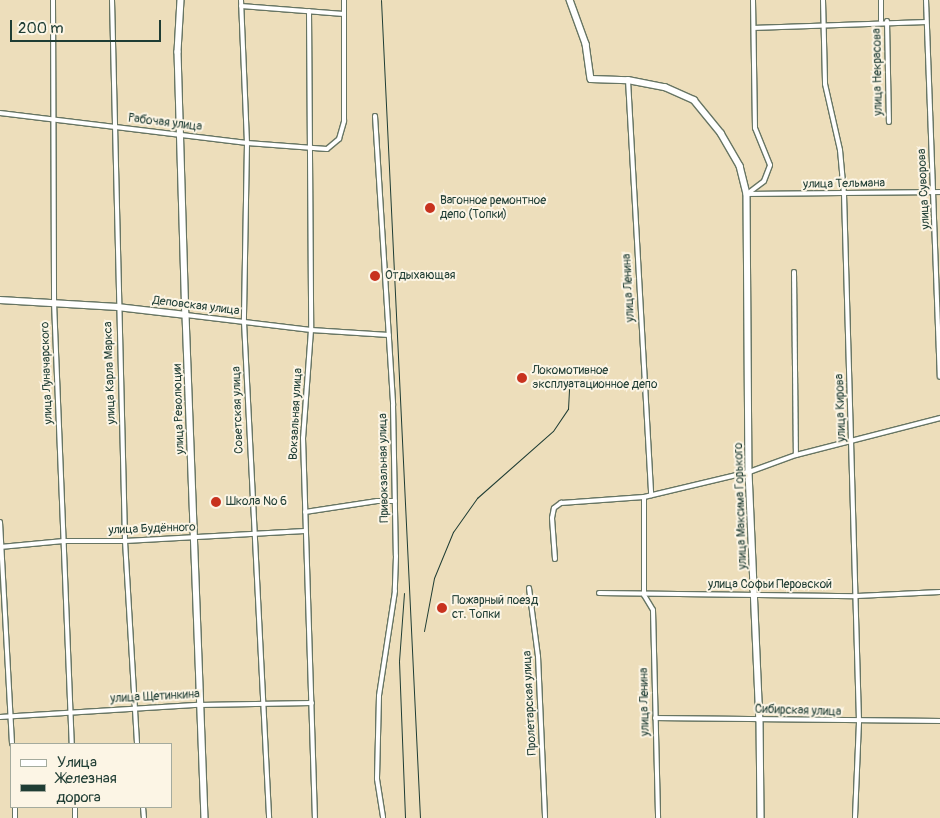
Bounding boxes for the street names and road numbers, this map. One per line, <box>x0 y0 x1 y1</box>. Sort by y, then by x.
street label: улица Некрасова <box>870 28 886 116</box>
street label: Рабочая улица <box>127 111 203 135</box>
street label: улица Суворова <box>915 148 933 230</box>
street label: улица Тельмана <box>803 176 885 192</box>
street label: улица Ленина <box>620 253 638 323</box>
street label: Деповская улица <box>152 294 240 318</box>
street label: улица Луначарского <box>38 321 56 425</box>
street label: улица Карла Маркса <box>101 321 119 425</box>
street label: улица Революции <box>170 363 188 455</box>
street label: Советская улица <box>229 366 247 454</box>
street label: Вокзальная улица <box>286 368 306 460</box>
street label: улица Кирова <box>833 374 849 442</box>
street label: Привокзальная улица <box>376 413 392 523</box>
street label: улица Максима Горького <box>732 442 750 570</box>
street label: улица Будённого <box>108 520 196 538</box>
street label: улица Софьи Перовской <box>708 578 832 592</box>
street label: Пролетарская улица <box>520 650 540 756</box>
street label: улица Ленина <box>637 668 653 736</box>
street label: улица Щетинкина <box>110 687 200 707</box>
street label: Сибирская улица <box>754 702 842 720</box>

